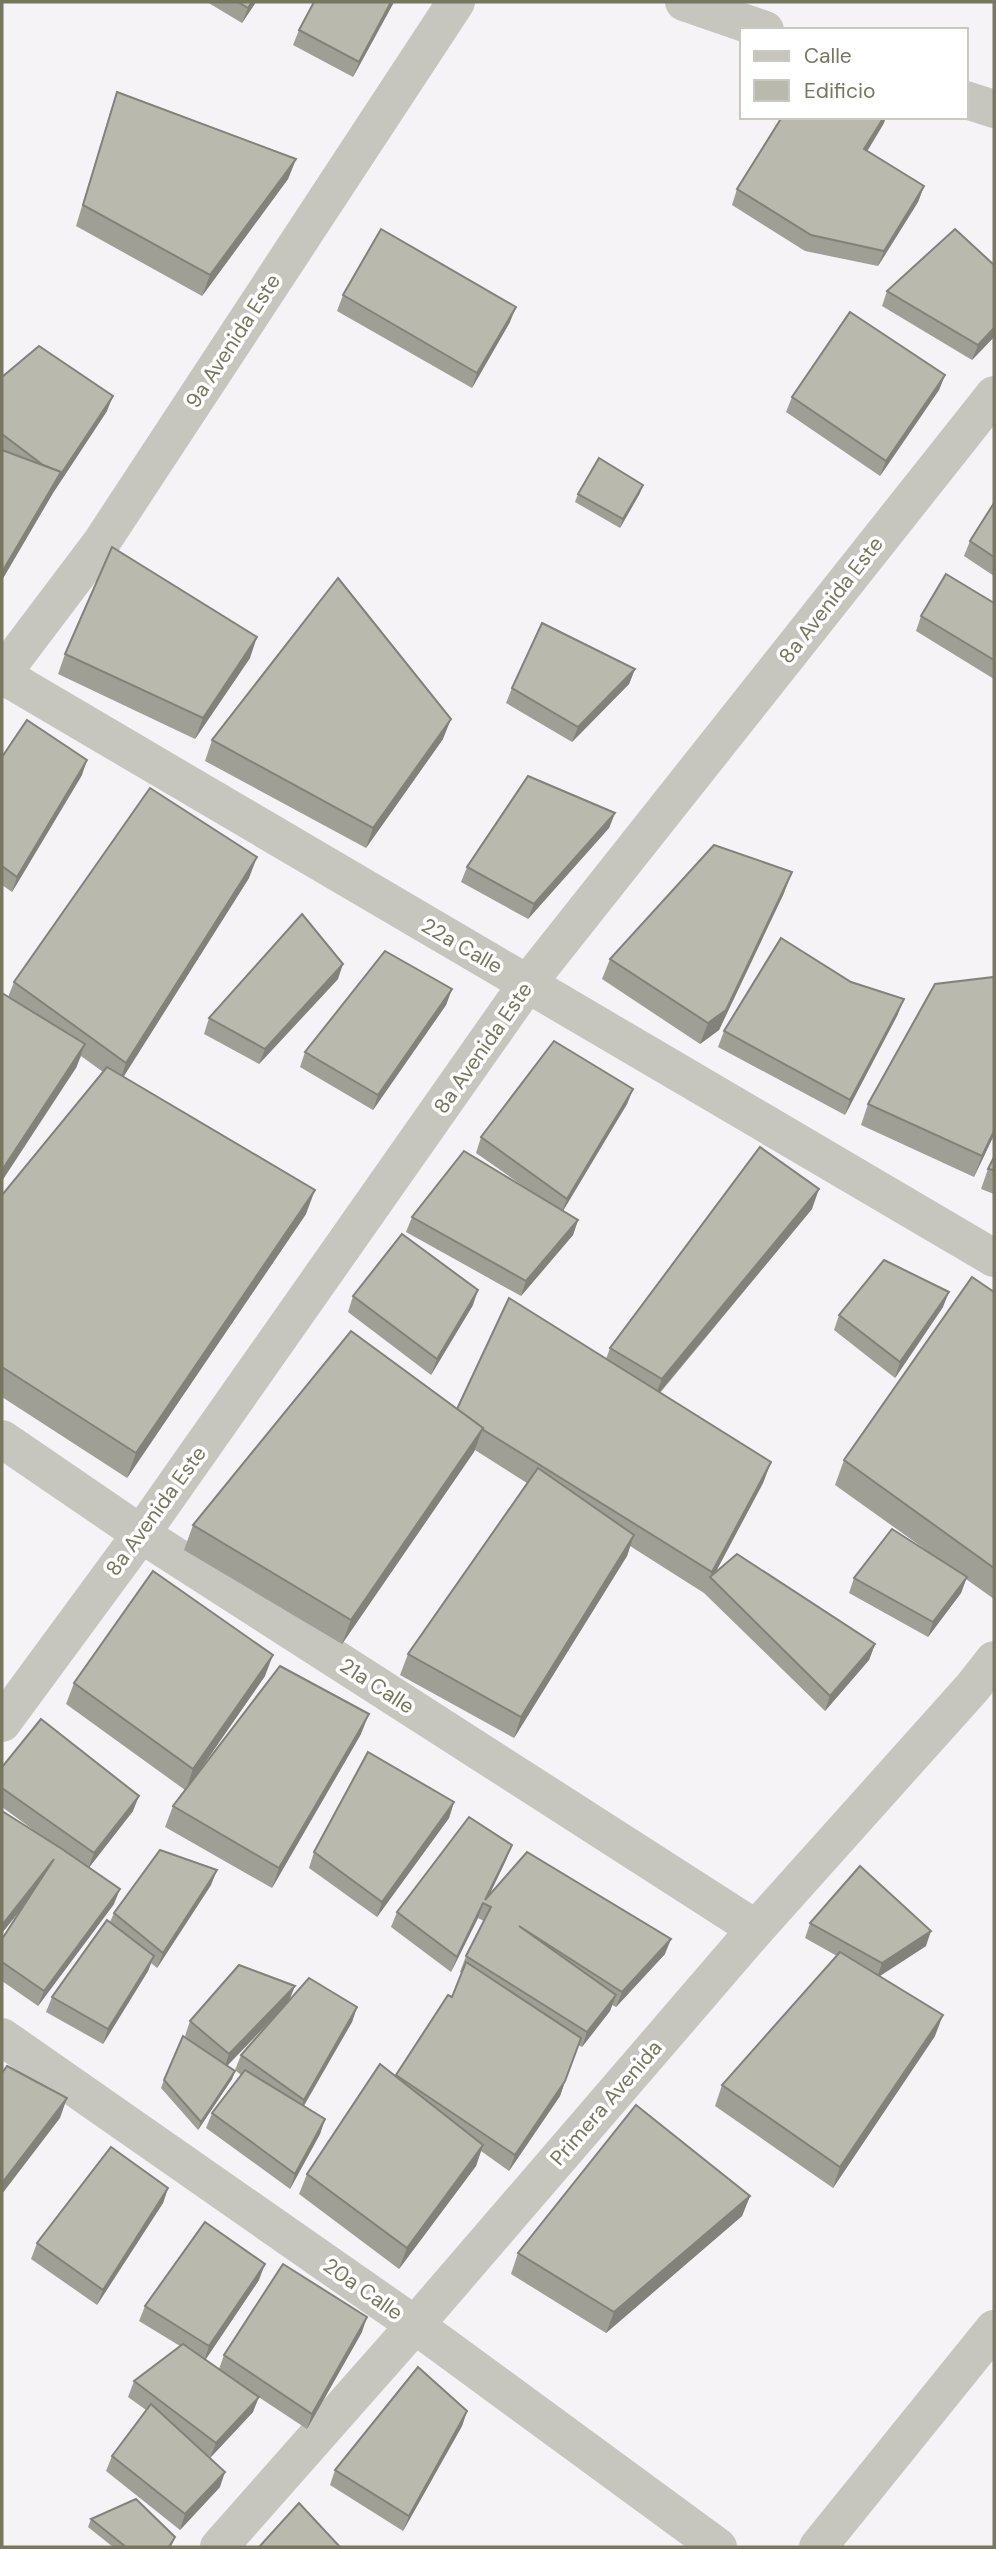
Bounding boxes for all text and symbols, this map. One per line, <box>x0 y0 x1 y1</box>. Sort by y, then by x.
legend <box>740 28 968 119</box>
text: Calle <box>804 42 852 70</box>
text: Edificio <box>804 77 875 105</box>
street label: 9a Avenida Este <box>179 268 287 413</box>
street label: 8a Avenida Este <box>772 531 890 669</box>
street label: 22a Calle <box>416 912 508 980</box>
street label: 8a Avenida Este <box>427 977 539 1119</box>
street label: 8a Avenida Este <box>99 1440 213 1582</box>
street label: 21a Calle <box>334 1652 420 1720</box>
street label: Primera Avenida <box>544 2034 668 2172</box>
street label: 20a Calle <box>318 2251 408 2327</box>

